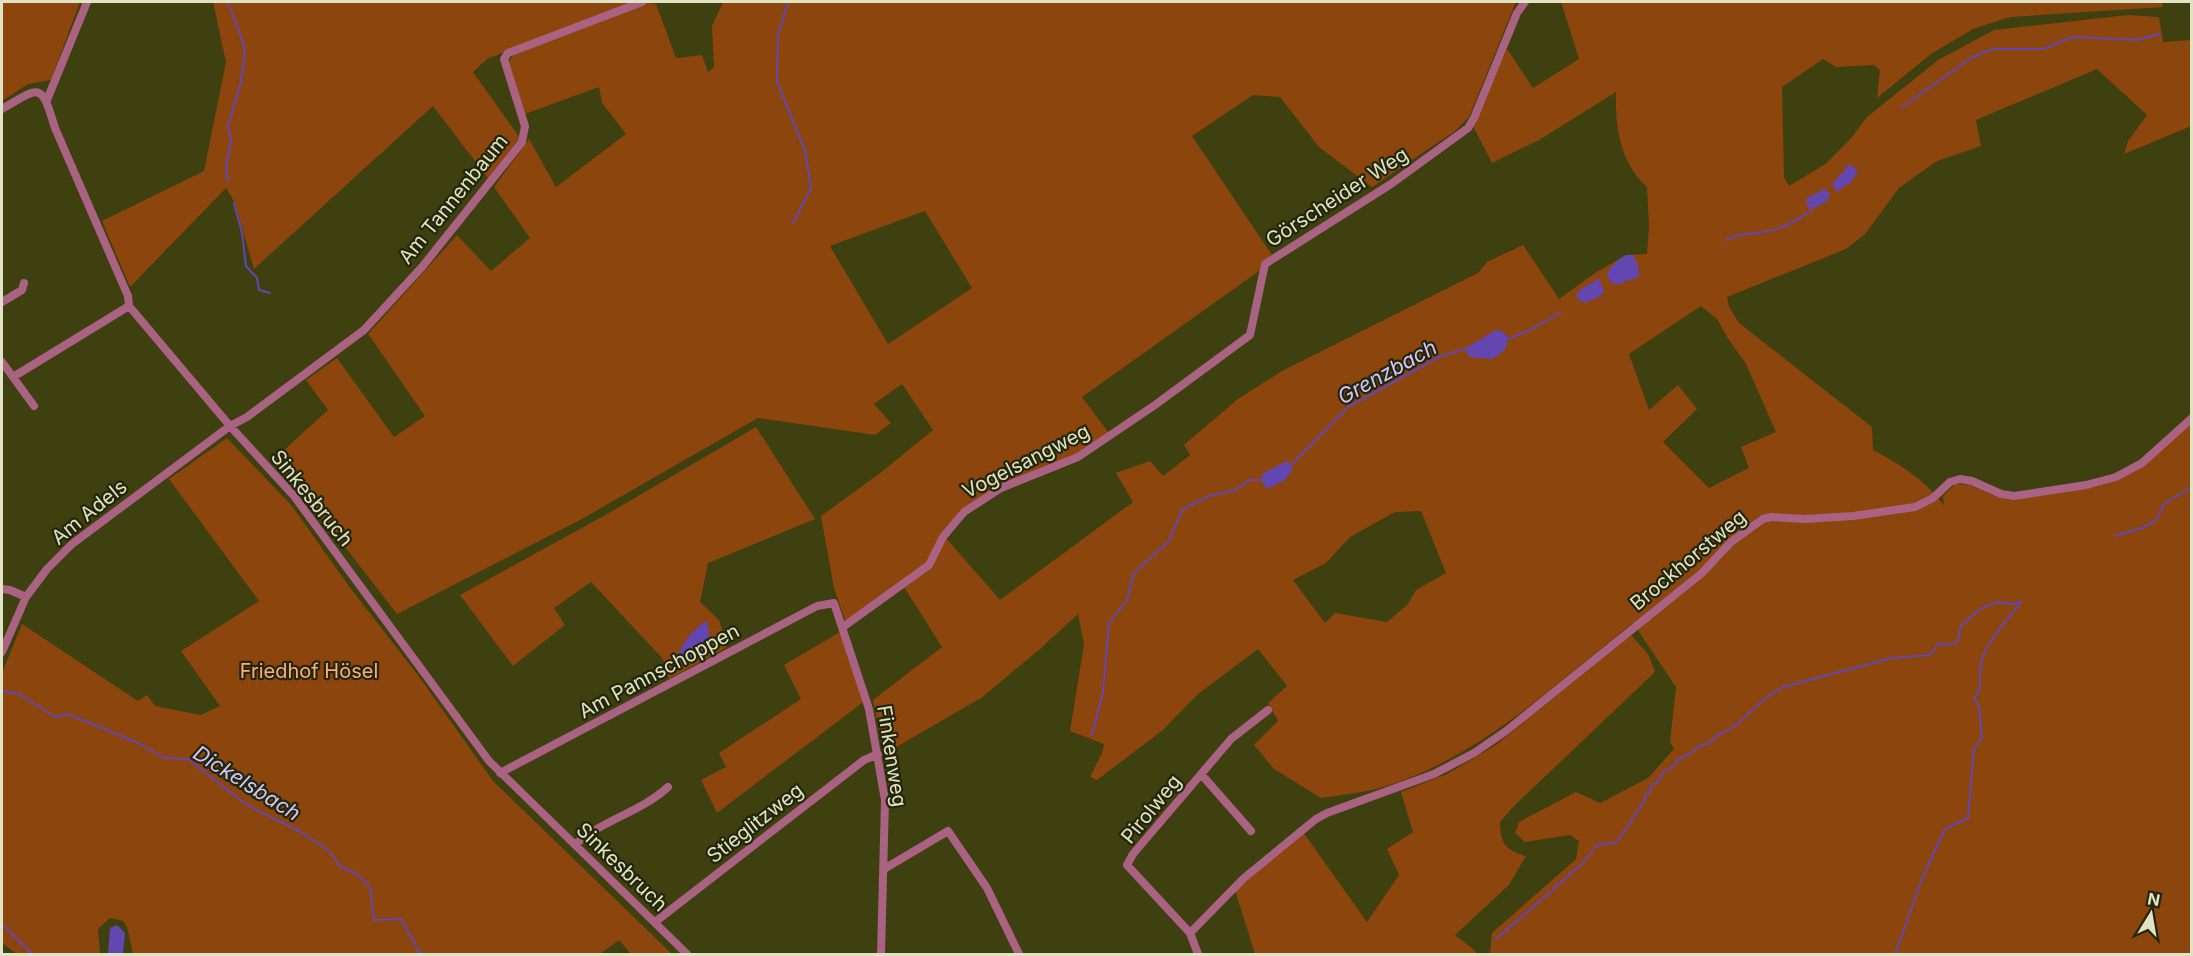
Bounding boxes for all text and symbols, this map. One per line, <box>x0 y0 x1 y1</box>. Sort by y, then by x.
street label: Am Tannenbaum <box>393 129 513 269</box>
street label: Görscheider Weg <box>1262 142 1412 252</box>
water label: Grenzbach <box>1333 335 1441 409</box>
street label: Vogelsangweg <box>958 419 1094 503</box>
street label: Sinkesbruch <box>266 445 358 551</box>
street label: Am Adels <box>46 474 132 550</box>
street label: Brockhorstweg <box>1625 505 1751 615</box>
street label: Am Pannschoppen <box>575 619 743 723</box>
park label: Friedhof Hösel <box>240 659 378 683</box>
street label: Finkenweg <box>872 704 912 808</box>
water label: Dickelsbach <box>189 740 305 826</box>
street label: Pirolweg <box>1116 770 1186 848</box>
street label: Stieglitzweg <box>702 778 808 868</box>
street label: Sinkesbruch <box>572 818 672 916</box>
north arrow <box>2121 884 2181 944</box>
text: N <box>2146 888 2162 910</box>

